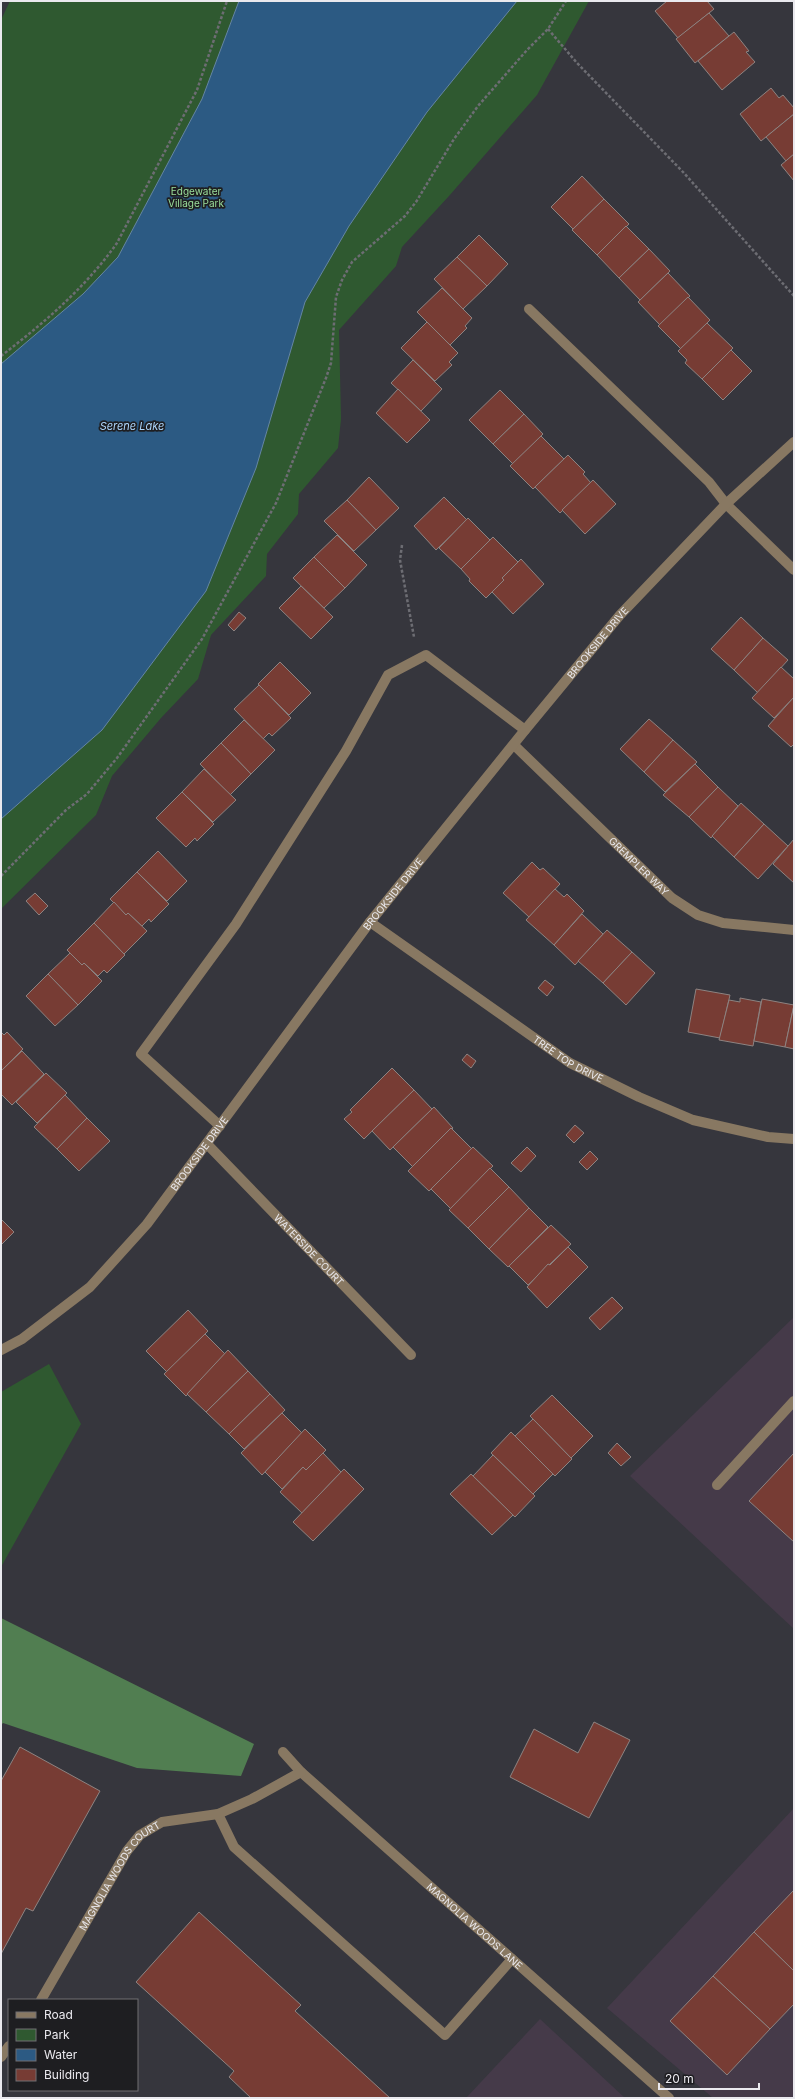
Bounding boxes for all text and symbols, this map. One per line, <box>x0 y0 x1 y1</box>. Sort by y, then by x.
park label: Edgewater Village Park <box>168 185 224 209</box>
water label: Serene Lake <box>100 419 164 433</box>
street label: BROOKSIDE DRIVE <box>564 604 631 681</box>
street label: GREMPLER WAY <box>607 834 672 898</box>
street label: BROOKSIDE DRIVE <box>360 855 426 932</box>
street label: TREE TOP DRIVE <box>531 1033 605 1084</box>
street label: BROOKSIDE DRIVE <box>168 1114 230 1193</box>
street label: WATERSIDE COURT <box>272 1211 346 1288</box>
street label: MAGNOLIA WOODS COURT <box>76 1819 162 1933</box>
street label: MAGNOLIA WOODS LANE <box>424 1880 525 1972</box>
legend <box>8 1999 138 2091</box>
text: Road <box>44 2007 73 2022</box>
text: Park <box>44 2027 70 2042</box>
text: Water <box>44 2047 78 2062</box>
scale bar <box>659 2065 759 2091</box>
text: Building <box>44 2067 89 2082</box>
text: 20 m <box>665 2071 694 2086</box>

